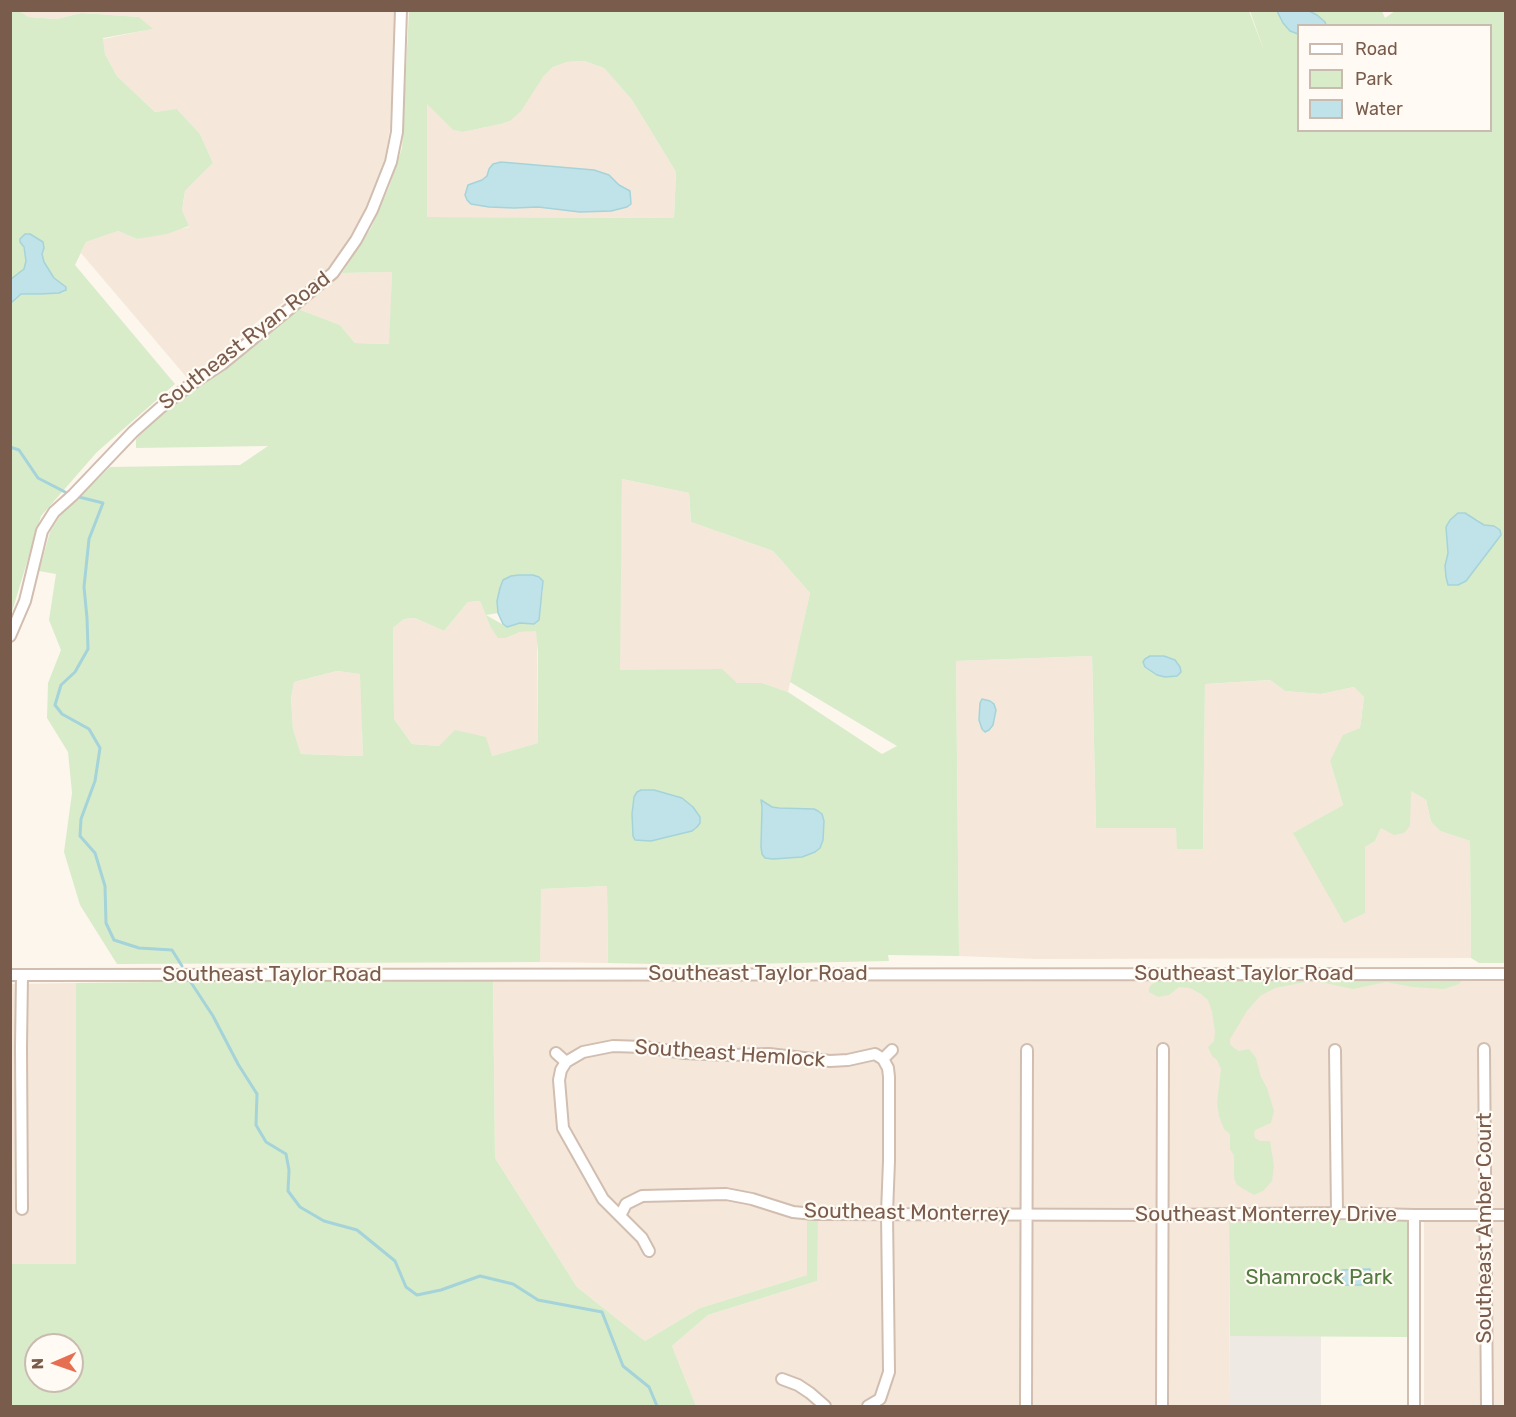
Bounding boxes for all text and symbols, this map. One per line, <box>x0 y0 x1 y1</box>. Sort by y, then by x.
legend <box>1297 24 1492 132</box>
text: Road <box>1355 38 1398 60</box>
text: Park <box>1355 68 1392 90</box>
text: Water <box>1355 98 1403 120</box>
street label: Southeast Ryan Road <box>154 266 336 416</box>
street label: Southeast Taylor Road <box>648 961 868 987</box>
street label: Southeast Taylor Road <box>1134 961 1354 987</box>
street label: Southeast Taylor Road <box>162 962 382 988</box>
street label: Southeast Hemlock <box>634 1035 826 1073</box>
street label: Southeast Amber Court <box>1472 1112 1498 1344</box>
street label: Southeast Monterrey <box>804 1199 1010 1227</box>
street label: Southeast Monterrey Drive <box>1135 1202 1397 1228</box>
park label: Shamrock Park <box>1245 1265 1393 1291</box>
north arrow <box>24 1333 84 1393</box>
text: N <box>28 1357 47 1370</box>

